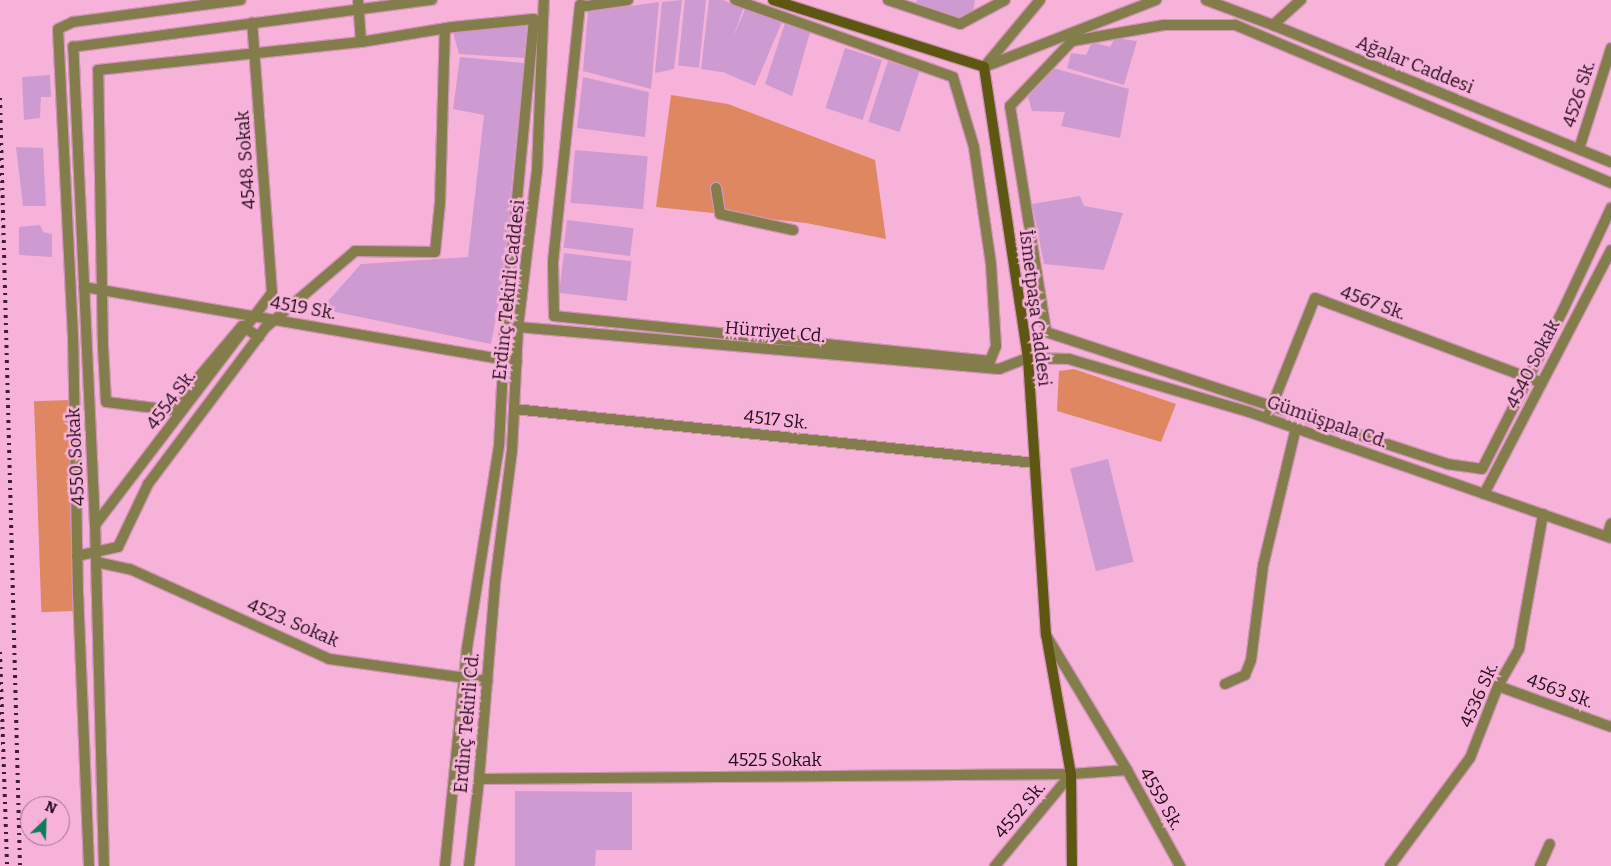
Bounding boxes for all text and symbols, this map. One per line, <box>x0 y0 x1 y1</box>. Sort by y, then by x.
street label: Ağalar Caddesi <box>1353 32 1477 98</box>
street label: 4526 Sk. <box>1558 58 1600 130</box>
street label: 4548. Sokak <box>232 110 260 210</box>
street label: Erdinç Tekirli Caddesi <box>489 199 529 381</box>
street label: İsmetpaşa Caddesi <box>1015 229 1055 387</box>
street label: 4567 Sk. <box>1337 281 1409 325</box>
street label: 4519 Sk. <box>269 292 337 324</box>
street label: 4540 Sokak <box>1501 316 1565 412</box>
street label: Hürriyet Cd. <box>724 317 826 347</box>
street label: 4554 Sk. <box>142 366 200 434</box>
street label: Gümüşpala Cd. <box>1264 391 1390 453</box>
street label: 4517 Sk. <box>743 406 809 434</box>
street label: 4550. Sokak <box>63 407 89 507</box>
street label: 4523. Sokak <box>244 594 342 652</box>
street label: Erdinç Tekirli Cd. <box>450 652 484 794</box>
street label: 4536 Sk. <box>1455 659 1503 731</box>
street label: 4563 Sk. <box>1524 669 1596 713</box>
street label: 4525 Sokak <box>728 749 822 771</box>
street label: 4559 Sk. <box>1135 764 1187 834</box>
street label: 4552 Sk. <box>990 777 1050 843</box>
north arrow <box>20 796 70 846</box>
text: N <box>43 798 59 818</box>

